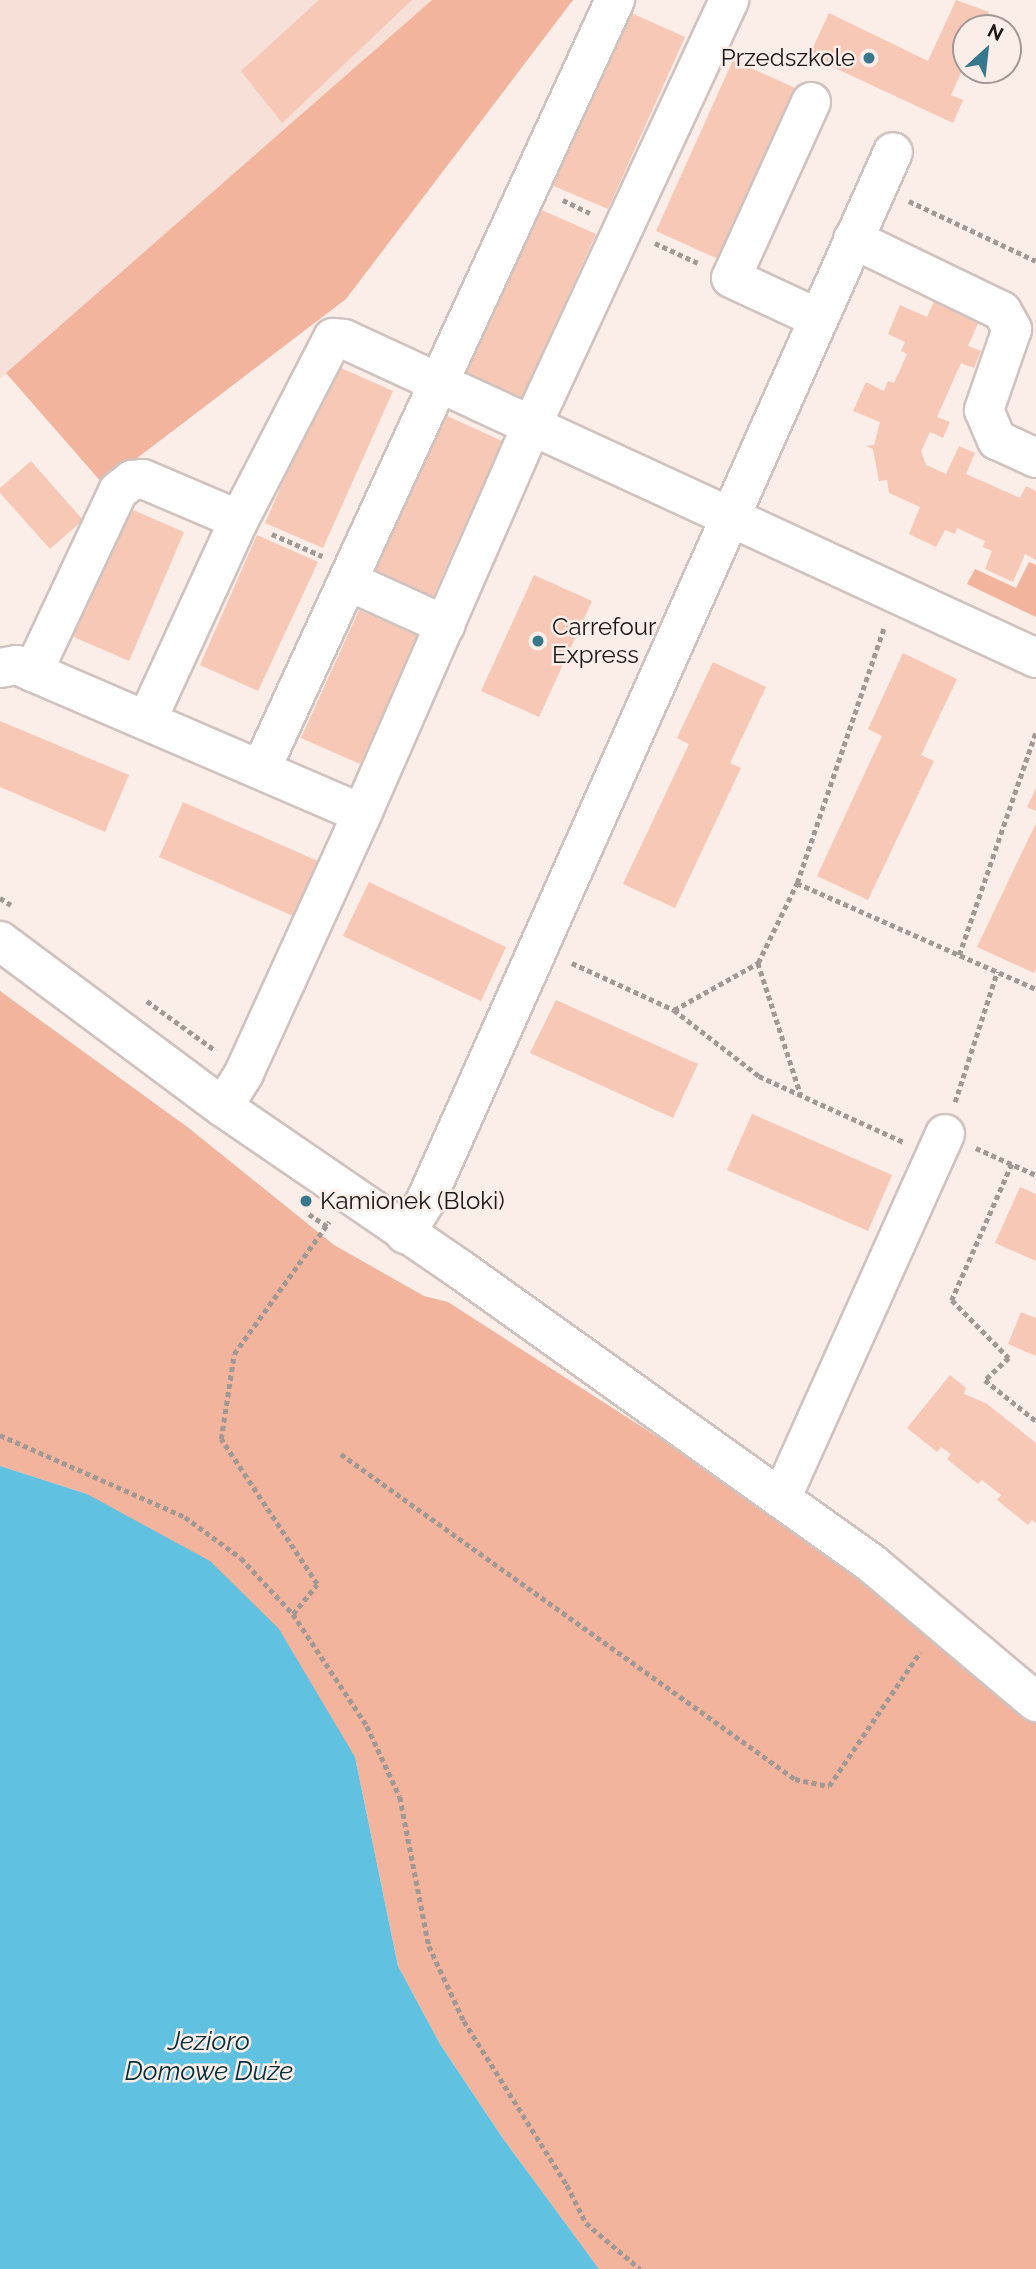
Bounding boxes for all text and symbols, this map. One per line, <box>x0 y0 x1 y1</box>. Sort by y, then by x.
north arrow <box>952 14 1022 84</box>
text: N <box>984 19 1007 45</box>
place label: Przedszkole <box>721 44 855 72</box>
marker: Przedszkole <box>861 50 877 66</box>
place label: Carrefour Express <box>552 613 656 669</box>
marker: Carrefour Express <box>530 633 546 649</box>
place label: Kamionek (Bloki) <box>320 1187 505 1215</box>
marker: Kamionek (Bloki) <box>298 1193 314 1209</box>
water label: Jezioro Domowe Duże <box>125 2026 293 2088</box>

